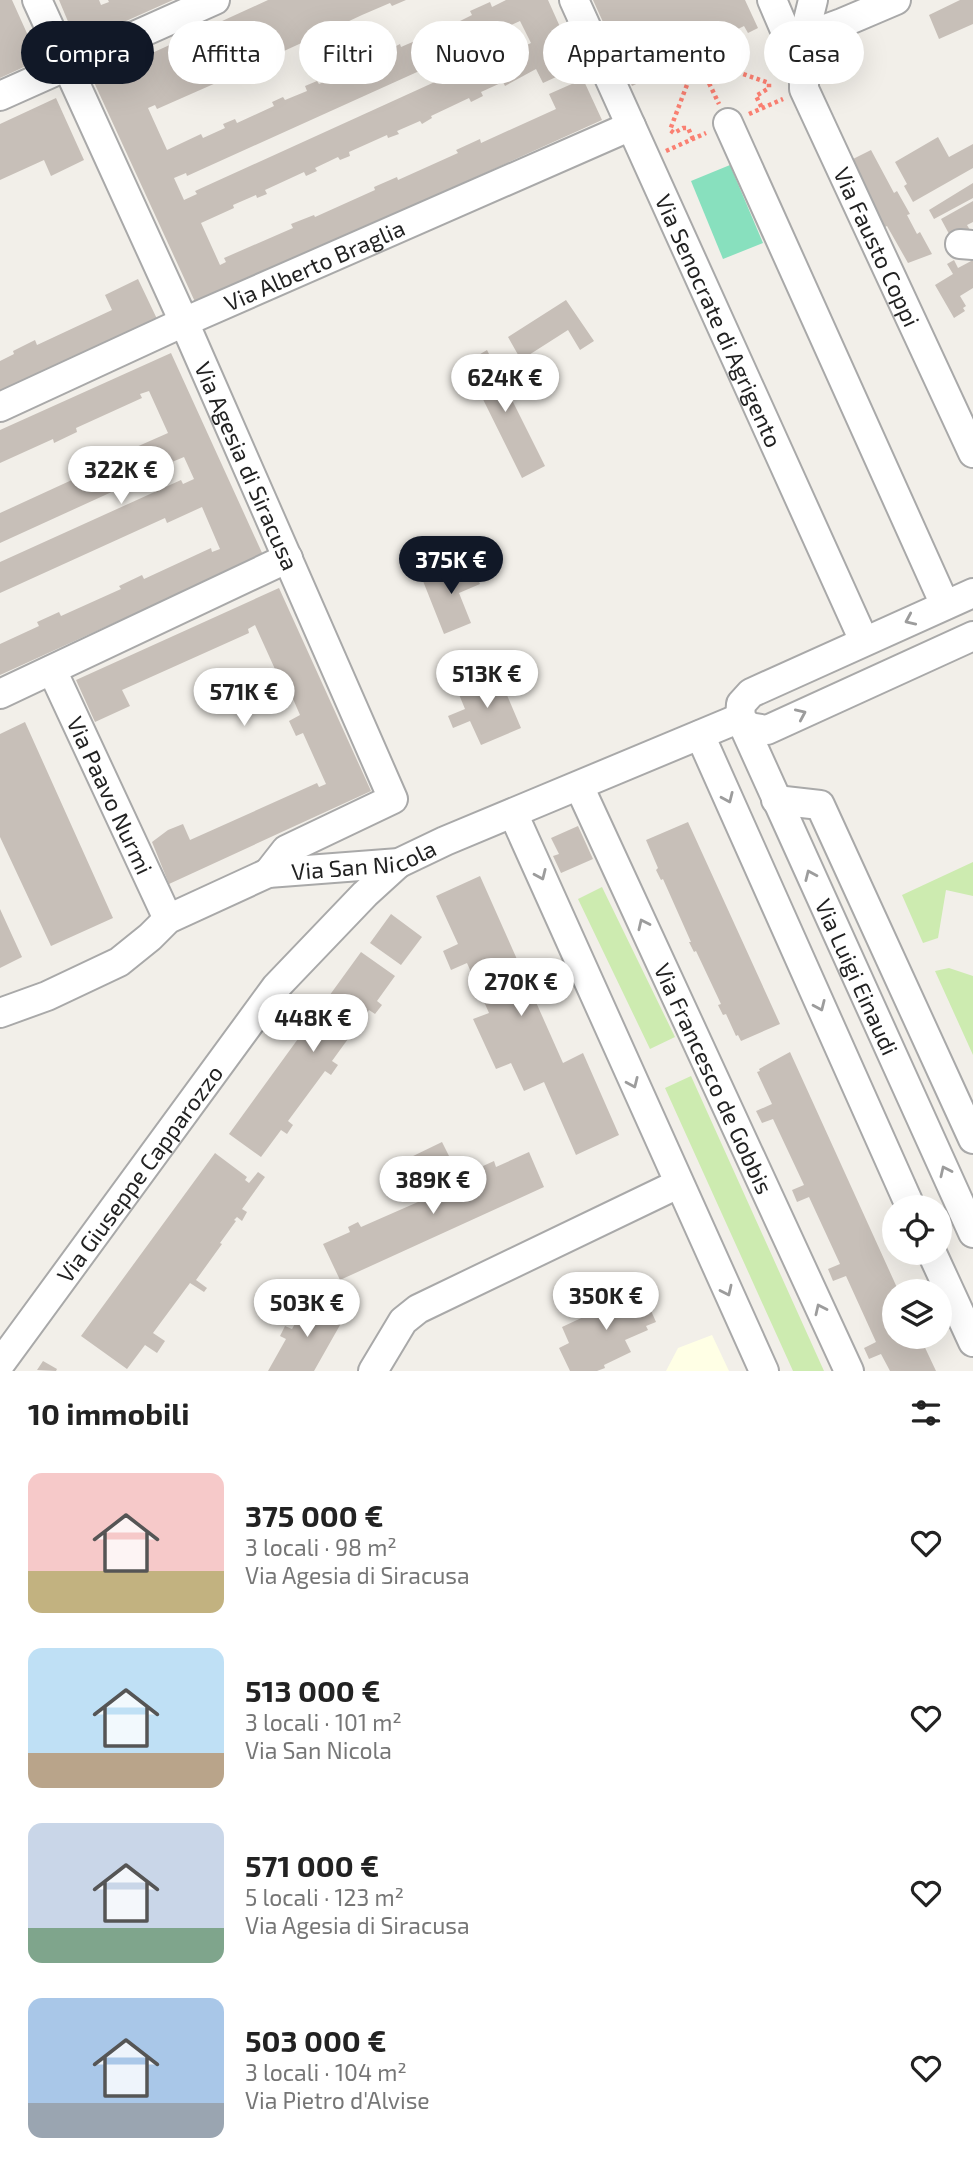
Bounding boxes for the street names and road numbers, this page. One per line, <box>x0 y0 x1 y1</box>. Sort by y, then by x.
street label: Via Fausto Coppi <box>828 163 926 331</box>
street label: Via Senocrate di Agrigento <box>650 190 788 452</box>
street label: Via Alberto Braglia <box>220 213 409 317</box>
street label: Via Agesia di Siracusa <box>189 357 305 574</box>
street label: Via Paavo Nurmi <box>61 712 159 879</box>
street label: Via San Nicola <box>290 833 440 885</box>
street label: Via Luigi Einaudi <box>810 894 905 1059</box>
street label: Via Francesco de Gobbis <box>649 959 779 1198</box>
street label: Via Giuseppe Capparozzo <box>51 1059 228 1288</box>

